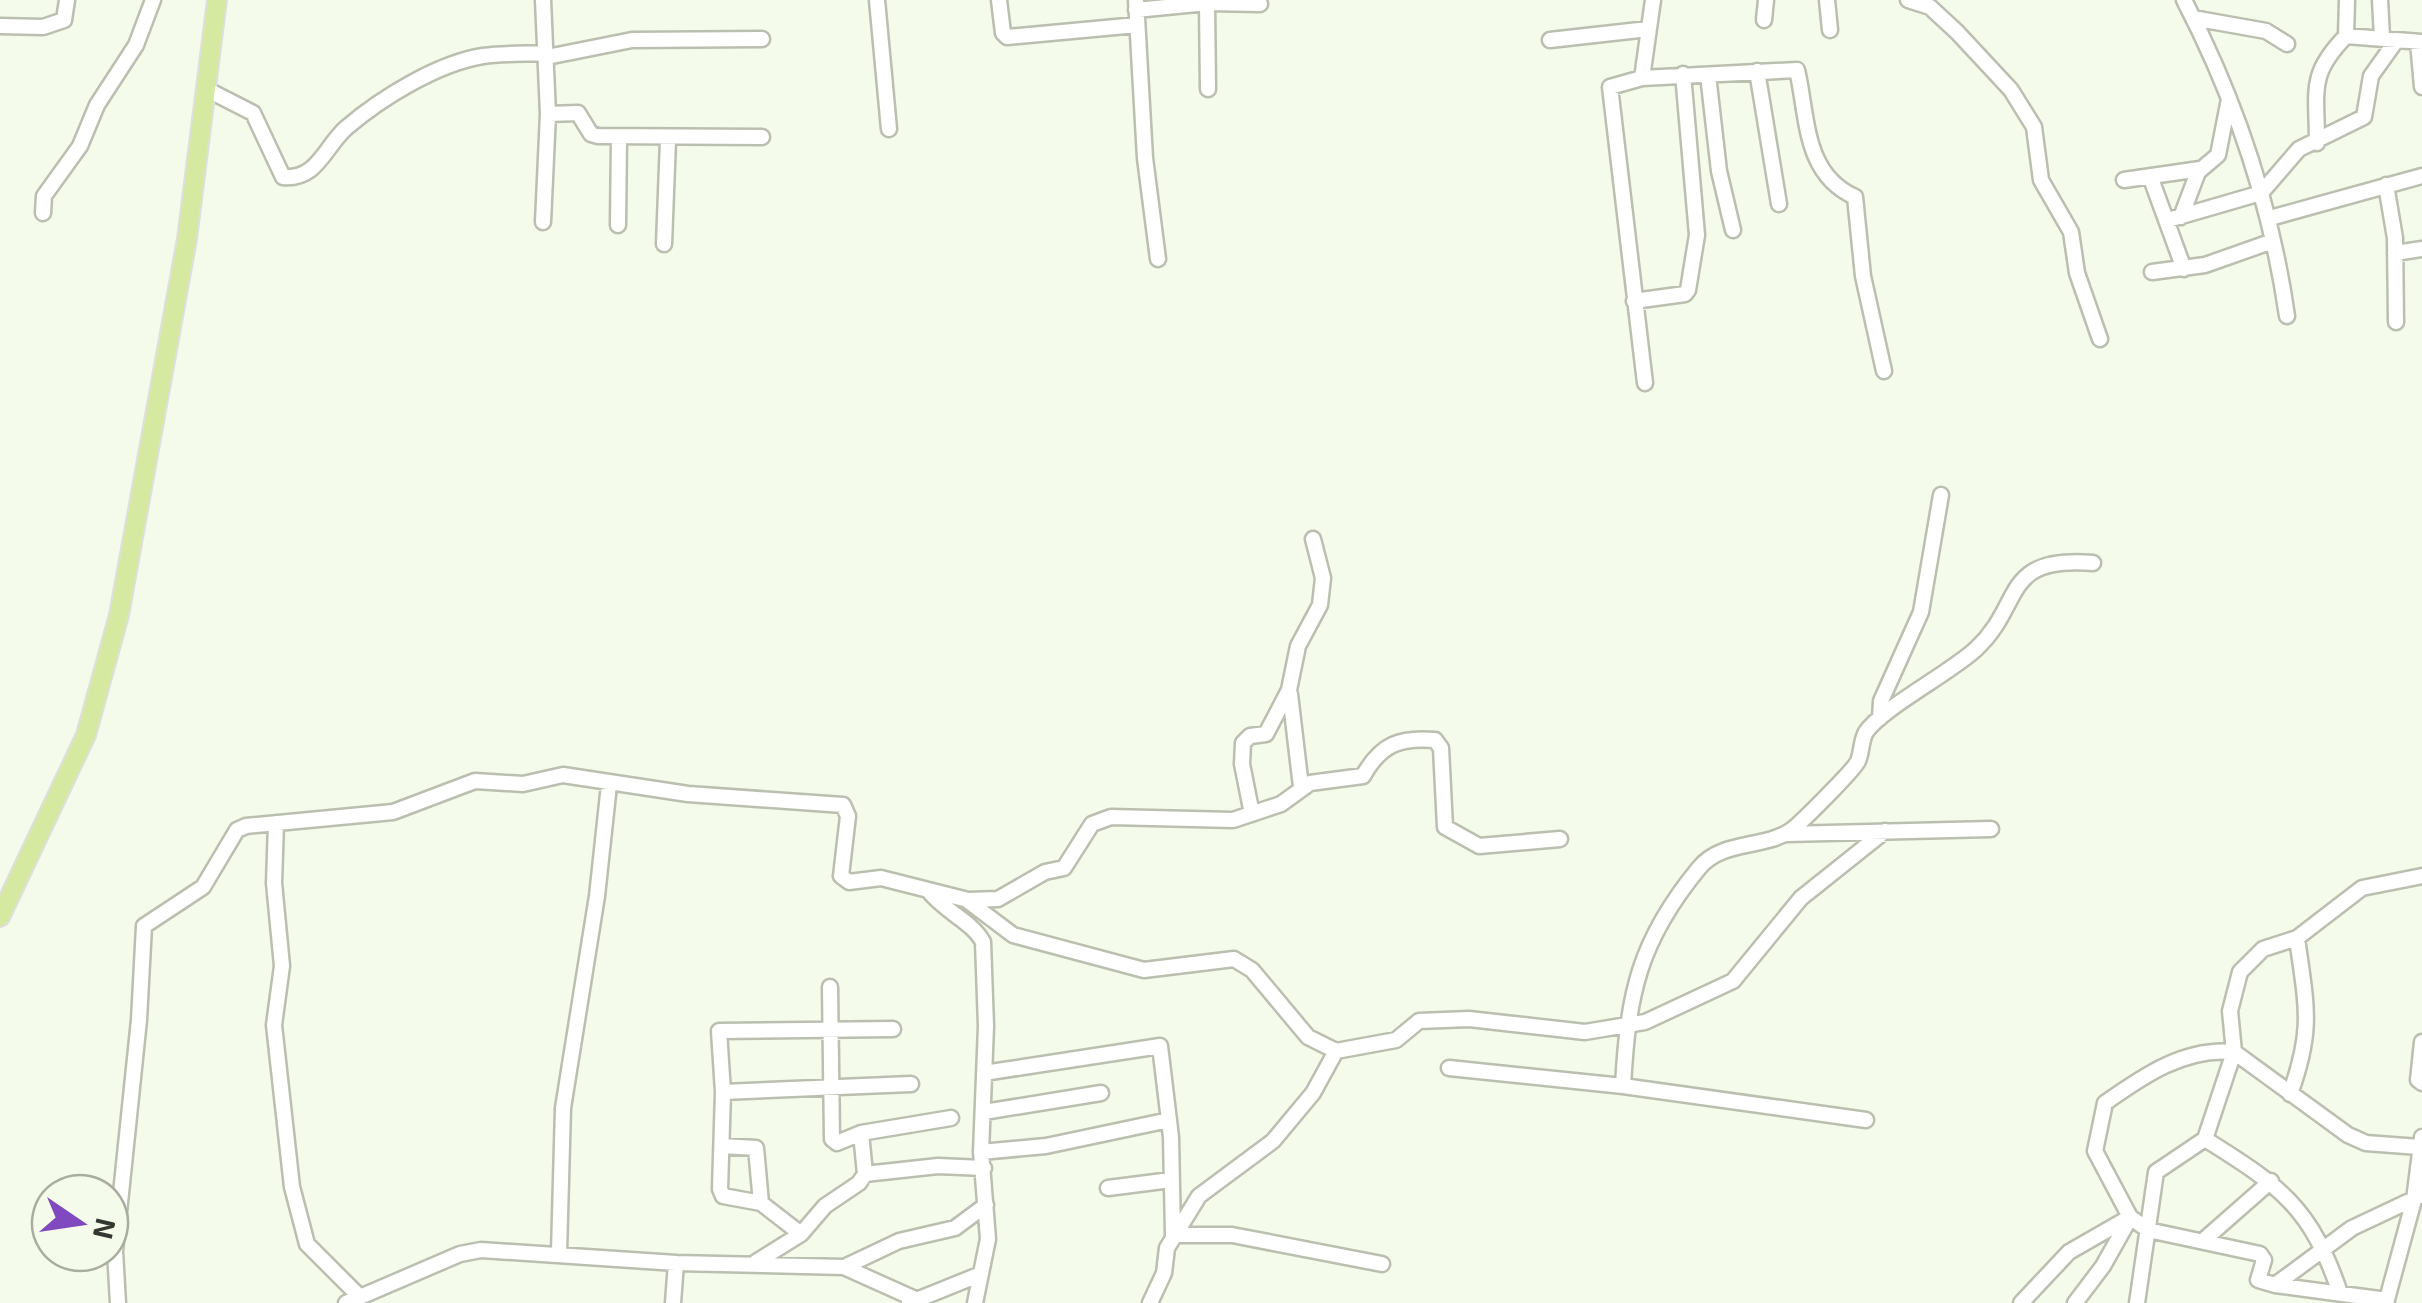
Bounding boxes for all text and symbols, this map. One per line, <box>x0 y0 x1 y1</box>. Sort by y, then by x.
north arrow <box>30 1173 130 1273</box>
text: N <box>86 1215 124 1243</box>

